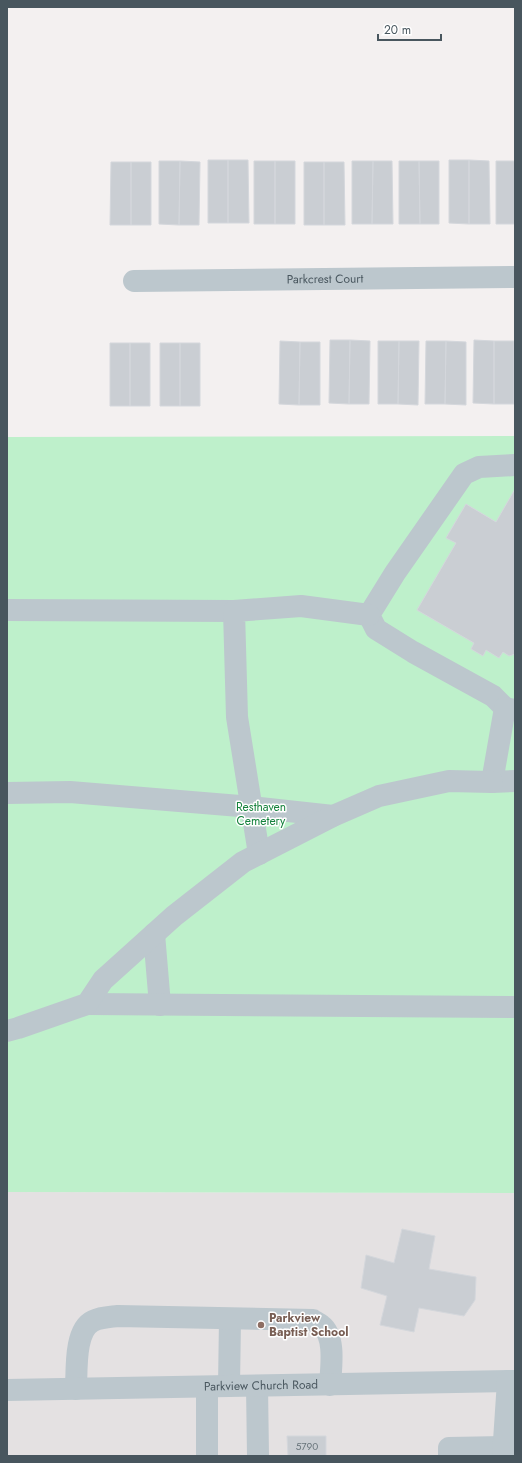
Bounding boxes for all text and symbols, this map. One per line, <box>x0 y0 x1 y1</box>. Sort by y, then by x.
scale bar <box>378 16 441 42</box>
text: 20 m <box>384 21 411 39</box>
street label: Parkcrest Court <box>287 270 363 288</box>
park label: Resthaven Cemetery <box>236 798 286 830</box>
place label: Parkview Baptist School <box>269 1309 349 1341</box>
marker: Parkview Baptist School <box>256 1320 266 1330</box>
street label: Parkview Church Road <box>204 1375 318 1396</box>
house number: 5790 <box>296 1439 318 1454</box>

